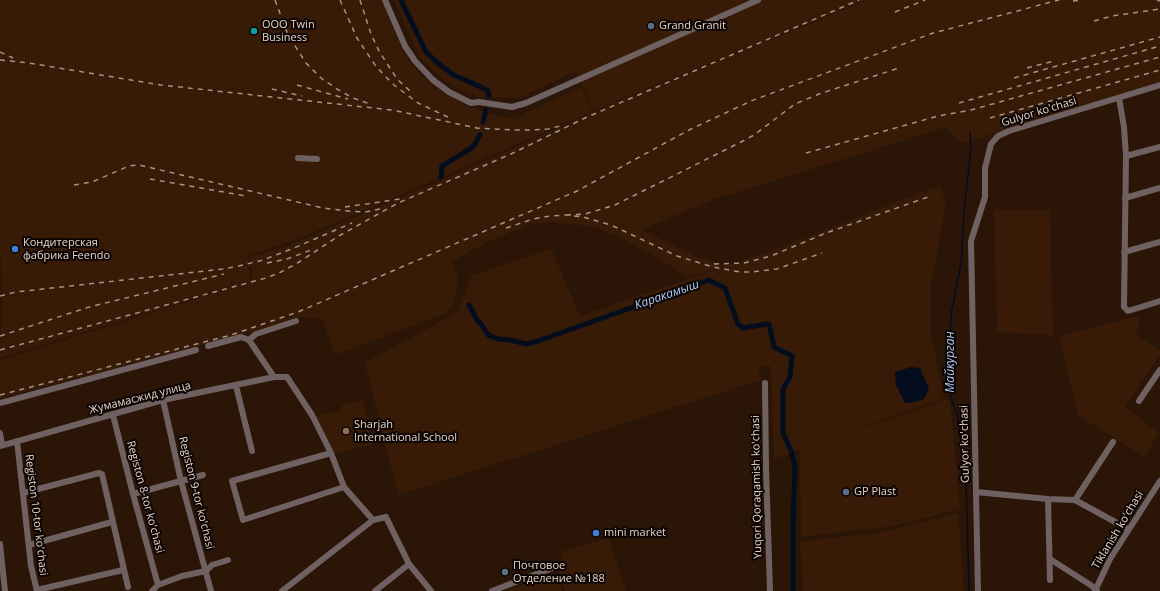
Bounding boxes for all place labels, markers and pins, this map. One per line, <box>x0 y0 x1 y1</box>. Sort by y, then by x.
place label: ООО Twin Business <box>262 18 315 44</box>
place label: Grand Granit <box>659 19 726 33</box>
marker: Grand Granit <box>646 21 656 31</box>
marker: ООО Twin Business <box>249 26 259 36</box>
place label: Кондитерская фабрика Feendo <box>23 236 110 262</box>
marker: Кондитерская фабрика Feendo <box>10 244 20 254</box>
place label: Sharjah International School <box>354 418 457 444</box>
marker: Sharjah International School <box>341 426 351 436</box>
place label: GP Plast <box>854 485 896 499</box>
marker: GP Plast <box>841 487 851 497</box>
place label: mini market <box>604 526 666 540</box>
marker: mini market <box>591 528 601 538</box>
place label: Почтовое Отделение №188 <box>513 559 605 585</box>
marker: Почтовое Отделение №188 <box>500 567 510 577</box>

